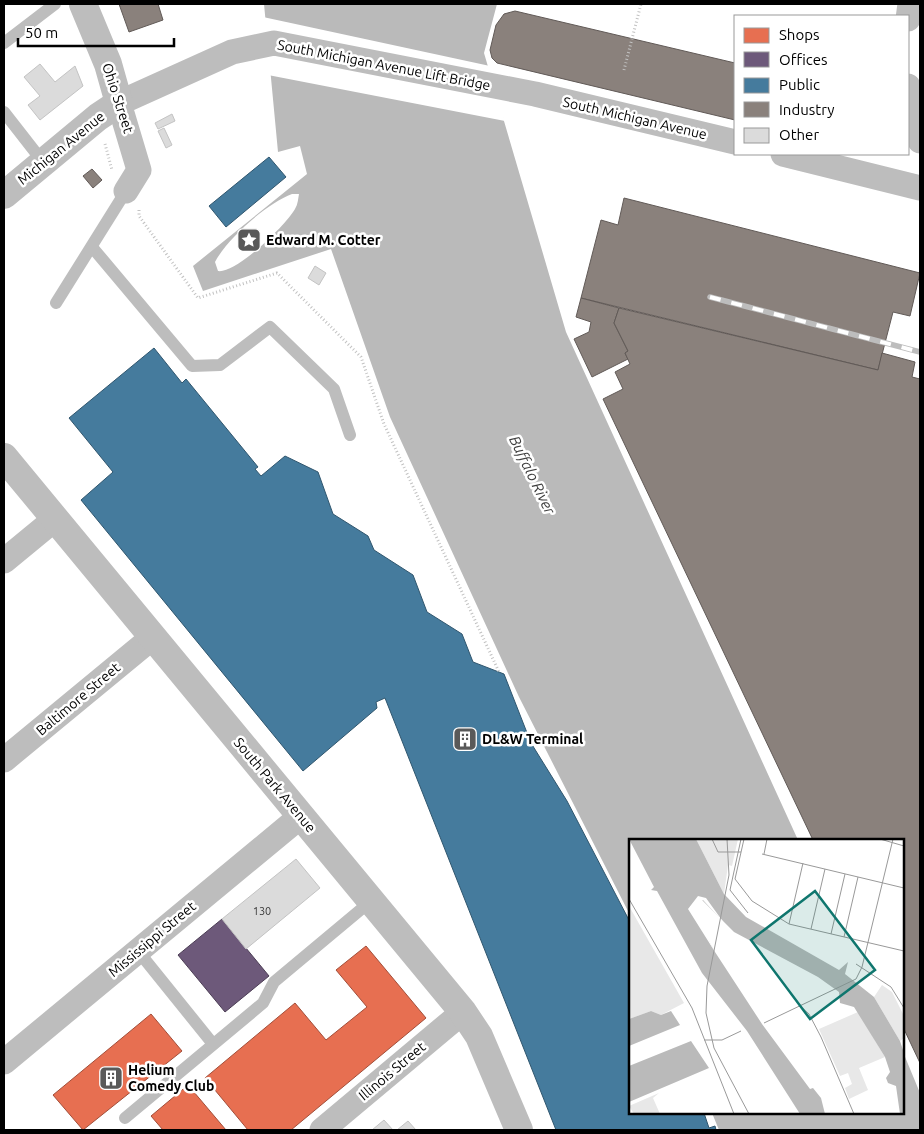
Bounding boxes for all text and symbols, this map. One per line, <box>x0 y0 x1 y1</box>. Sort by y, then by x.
scale bar <box>18 15 174 47</box>
legend <box>734 15 909 155</box>
text: 50 m <box>25 24 58 41</box>
text: Shops <box>779 26 820 43</box>
street label: South Michigan Avenue Lift Bridge <box>276 36 492 94</box>
text: Offices <box>779 51 827 68</box>
street label: Ohio Street <box>99 61 137 136</box>
text: Public <box>779 76 820 93</box>
street label: South Michigan Avenue <box>561 94 709 142</box>
text: Industry <box>779 101 834 118</box>
street label: Michigan Avenue <box>14 108 108 188</box>
text: Other <box>779 126 819 143</box>
place icon: Edward M. Cotter <box>236 227 262 253</box>
place label: Edward M. Cotter <box>266 232 381 248</box>
water label: Buffalo River <box>506 433 559 518</box>
street label: Baltimore Street <box>33 659 123 739</box>
building icon: DL&W Terminal <box>452 726 478 752</box>
place label: DL&W Terminal <box>482 731 583 747</box>
street label: South Park Avenue <box>231 734 319 836</box>
inset map <box>629 839 904 1114</box>
street label: Mississippi Street <box>105 898 199 980</box>
house number: 130 <box>253 905 271 917</box>
street label: Illinois Street <box>355 1038 429 1104</box>
place label: Helium Comedy Club <box>128 1062 214 1094</box>
building icon: Helium Comedy Club <box>98 1065 124 1091</box>

